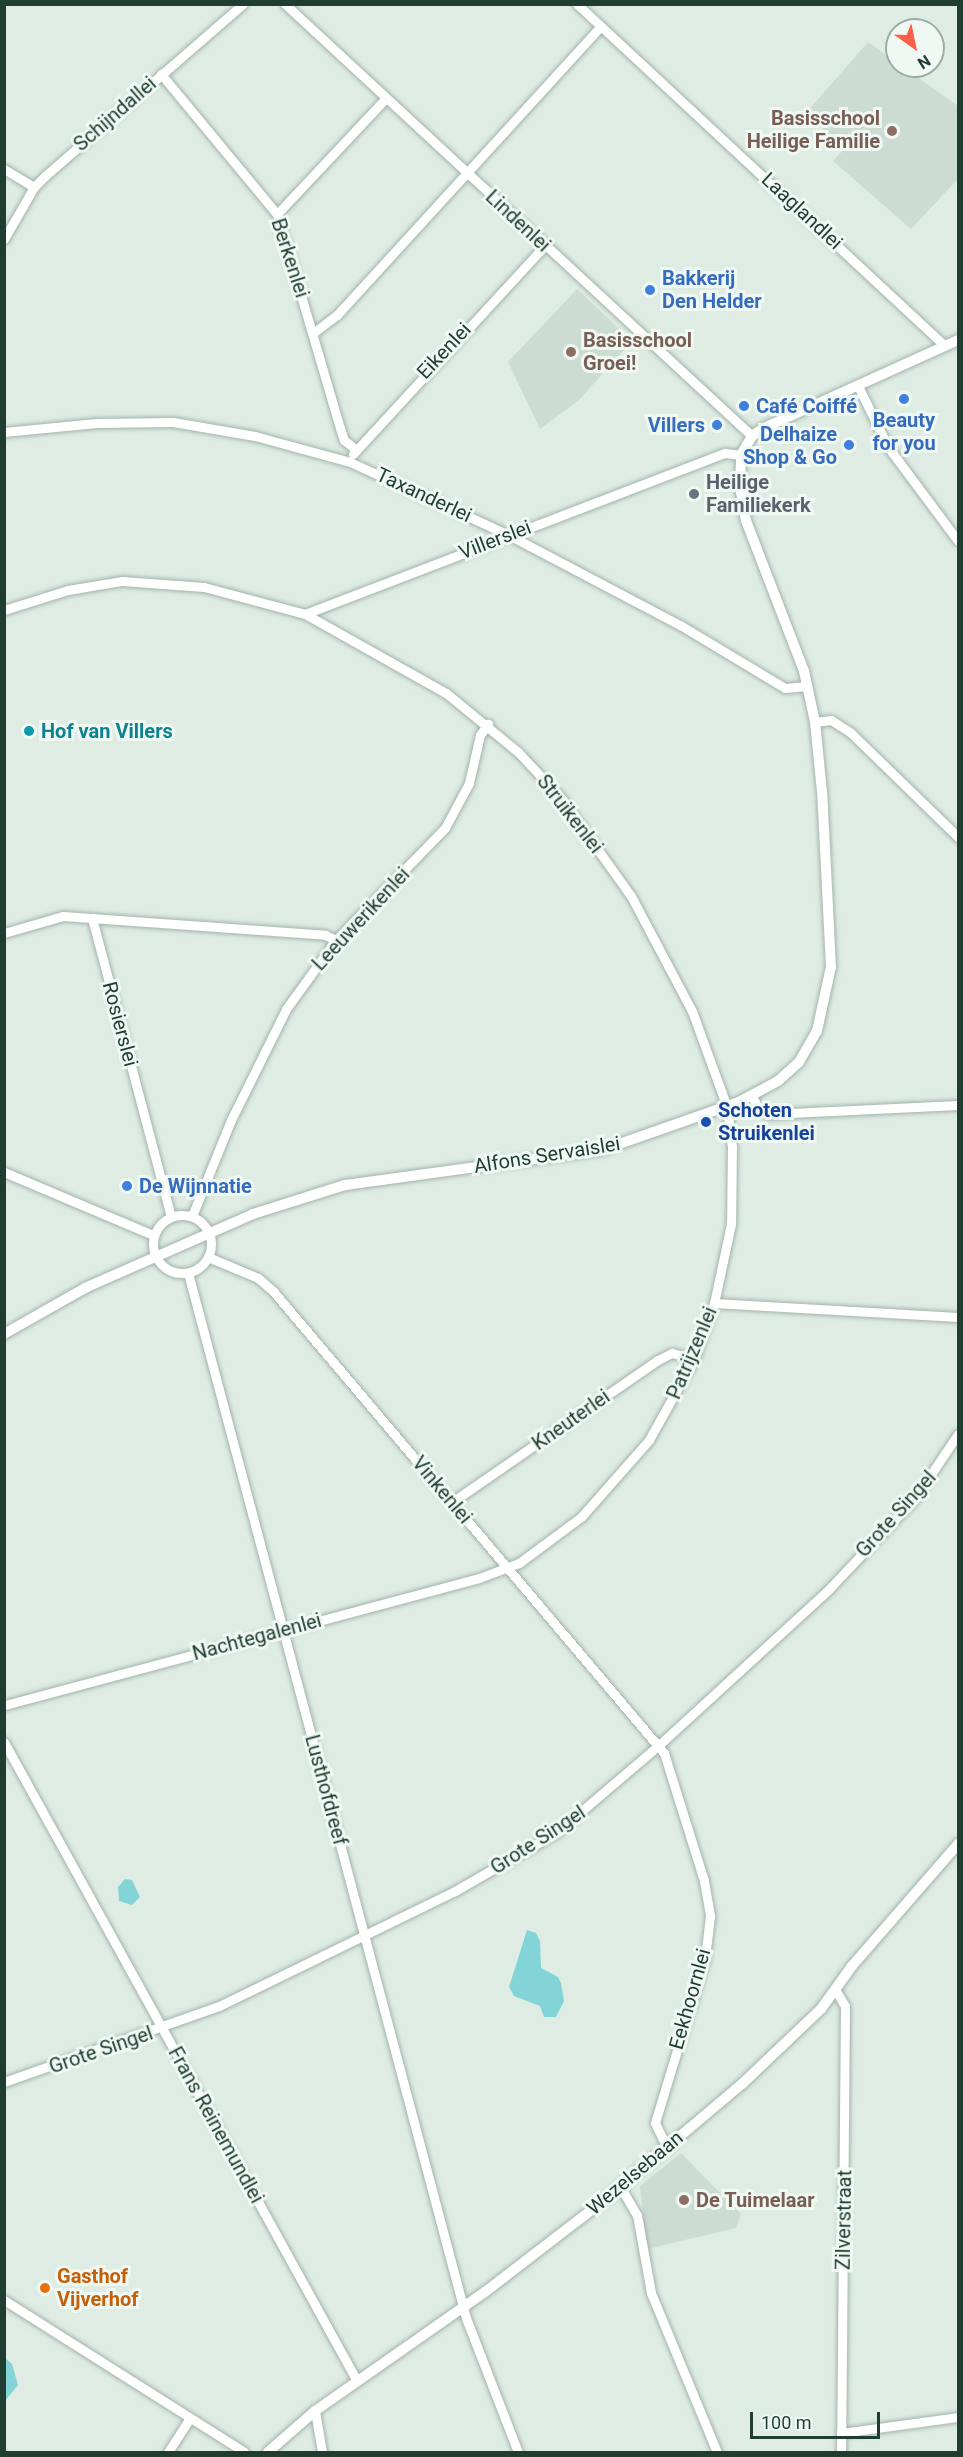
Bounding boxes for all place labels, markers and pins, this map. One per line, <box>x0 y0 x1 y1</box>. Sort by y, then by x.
place label: Basisschool Heilige Familie <box>747 107 880 154</box>
marker: Basisschool Heilige Familie <box>885 124 899 138</box>
place label: Bakkerij Den Helder <box>662 266 762 313</box>
marker: Bakkerij Den Helder <box>643 283 657 297</box>
place label: Basisschool Groei! <box>583 328 692 375</box>
marker: Basisschool Groei! <box>564 345 578 359</box>
marker: Beauty for you <box>897 392 911 406</box>
place label: Café Coiffé <box>756 394 857 418</box>
marker: Café Coiffé <box>737 399 751 413</box>
place label: Beauty for you <box>872 408 936 455</box>
place label: Villers <box>648 413 705 437</box>
marker: Villers <box>710 418 724 432</box>
place label: Delhaize Shop & Go <box>743 422 837 469</box>
marker: Delhaize Shop & Go <box>842 438 856 452</box>
place label: Heilige Familiekerk <box>706 470 811 517</box>
marker: Heilige Familiekerk <box>687 487 701 501</box>
place label: Hof van Villers <box>41 719 173 743</box>
marker: Hof van Villers <box>22 724 36 738</box>
place label: Schoten Struikenlei <box>718 1098 815 1145</box>
marker: Schoten Struikenlei <box>699 1115 713 1129</box>
place label: De Wijnnatie <box>139 1174 252 1198</box>
marker: De Wijnnatie <box>120 1179 134 1193</box>
place label: De Tuimelaar <box>696 2188 815 2212</box>
marker: De Tuimelaar <box>677 2193 691 2207</box>
place label: Gasthof Vijverhof <box>57 2264 138 2311</box>
marker: Gasthof Vijverhof <box>38 2281 52 2295</box>

